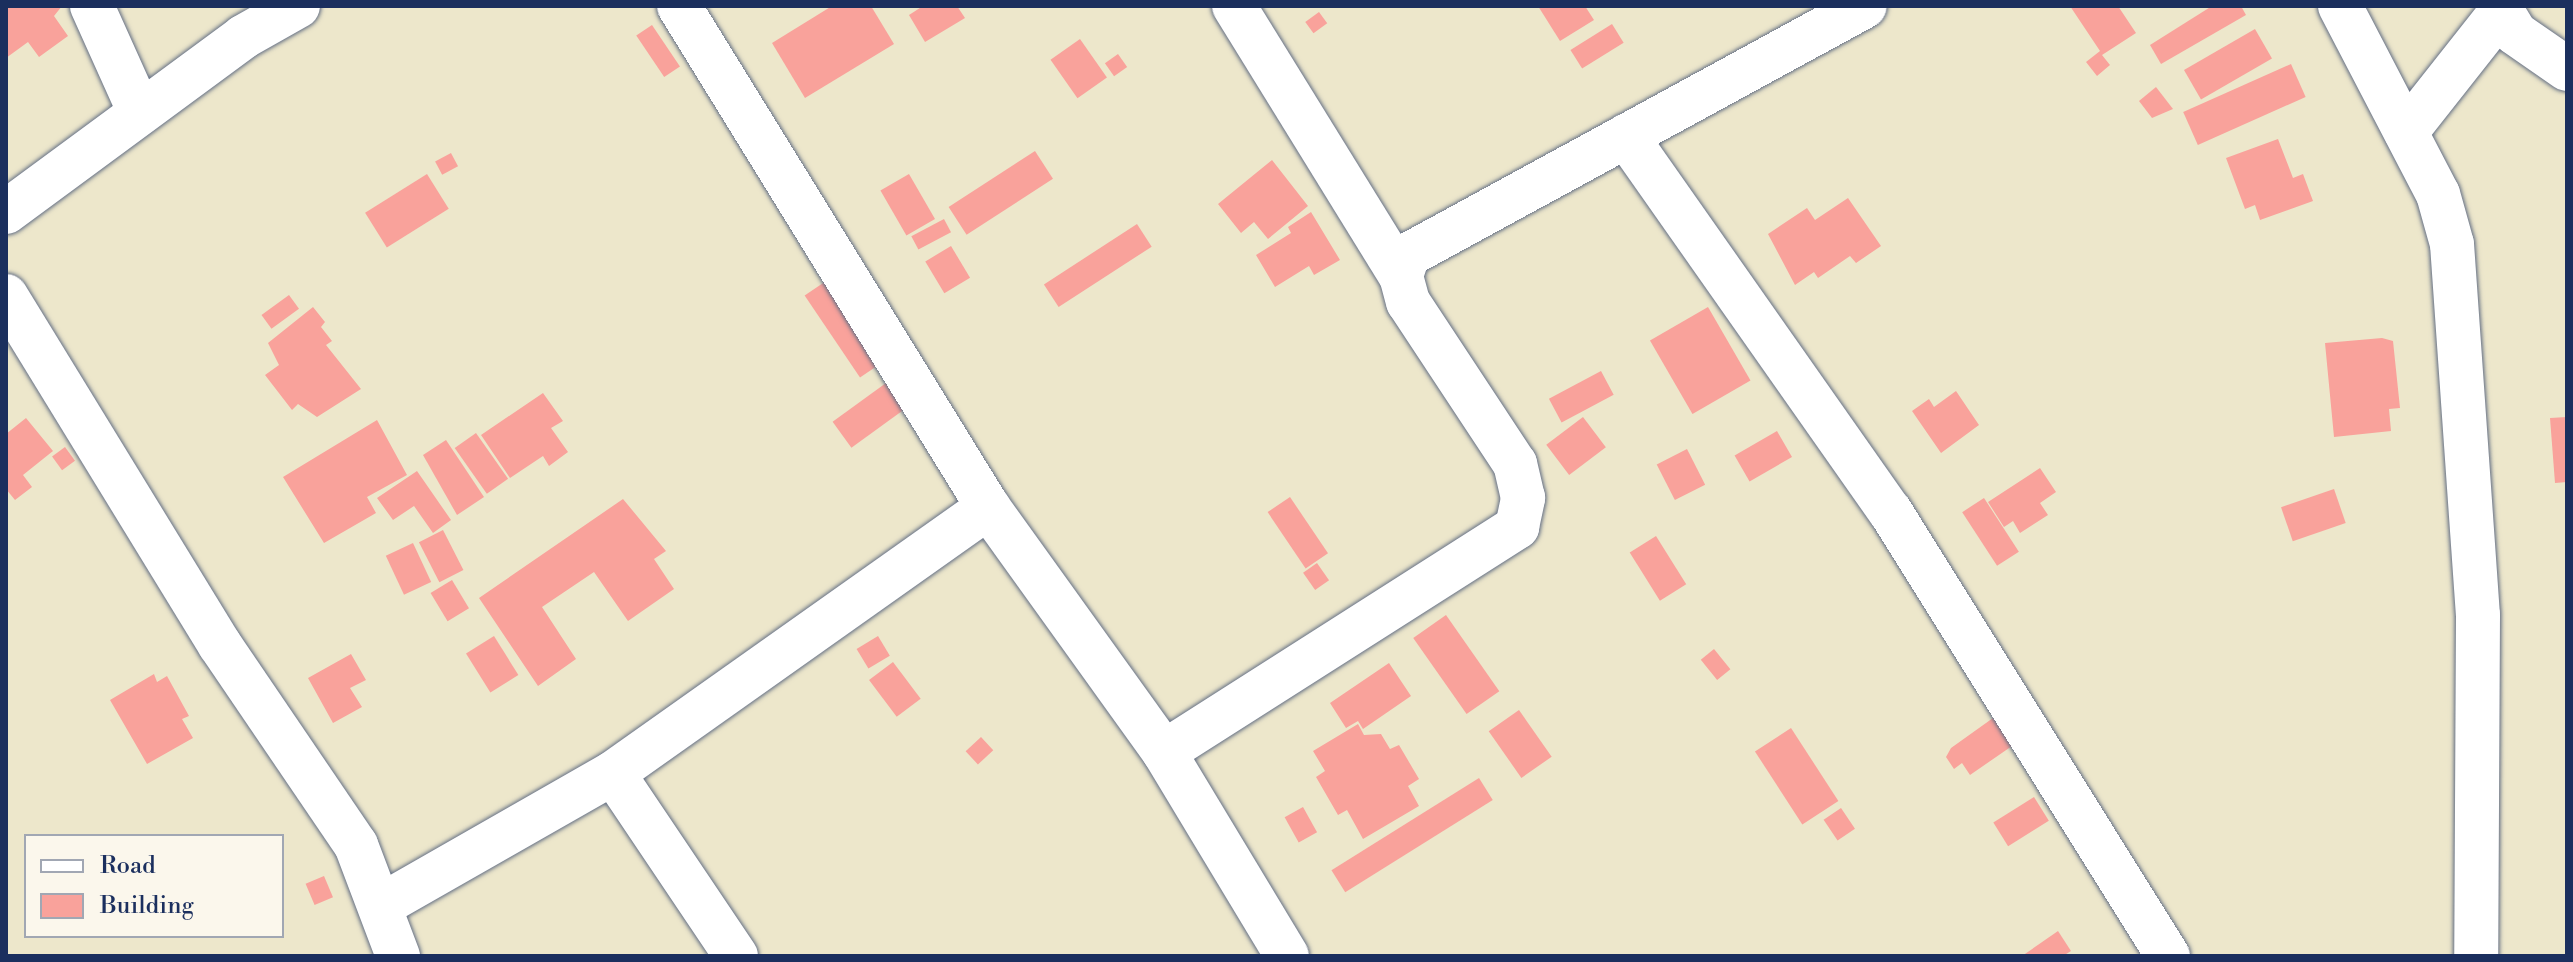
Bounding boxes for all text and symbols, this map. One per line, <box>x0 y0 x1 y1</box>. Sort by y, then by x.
legend <box>24 834 284 938</box>
text: Road <box>100 851 156 881</box>
text: Building <box>100 891 194 921</box>

